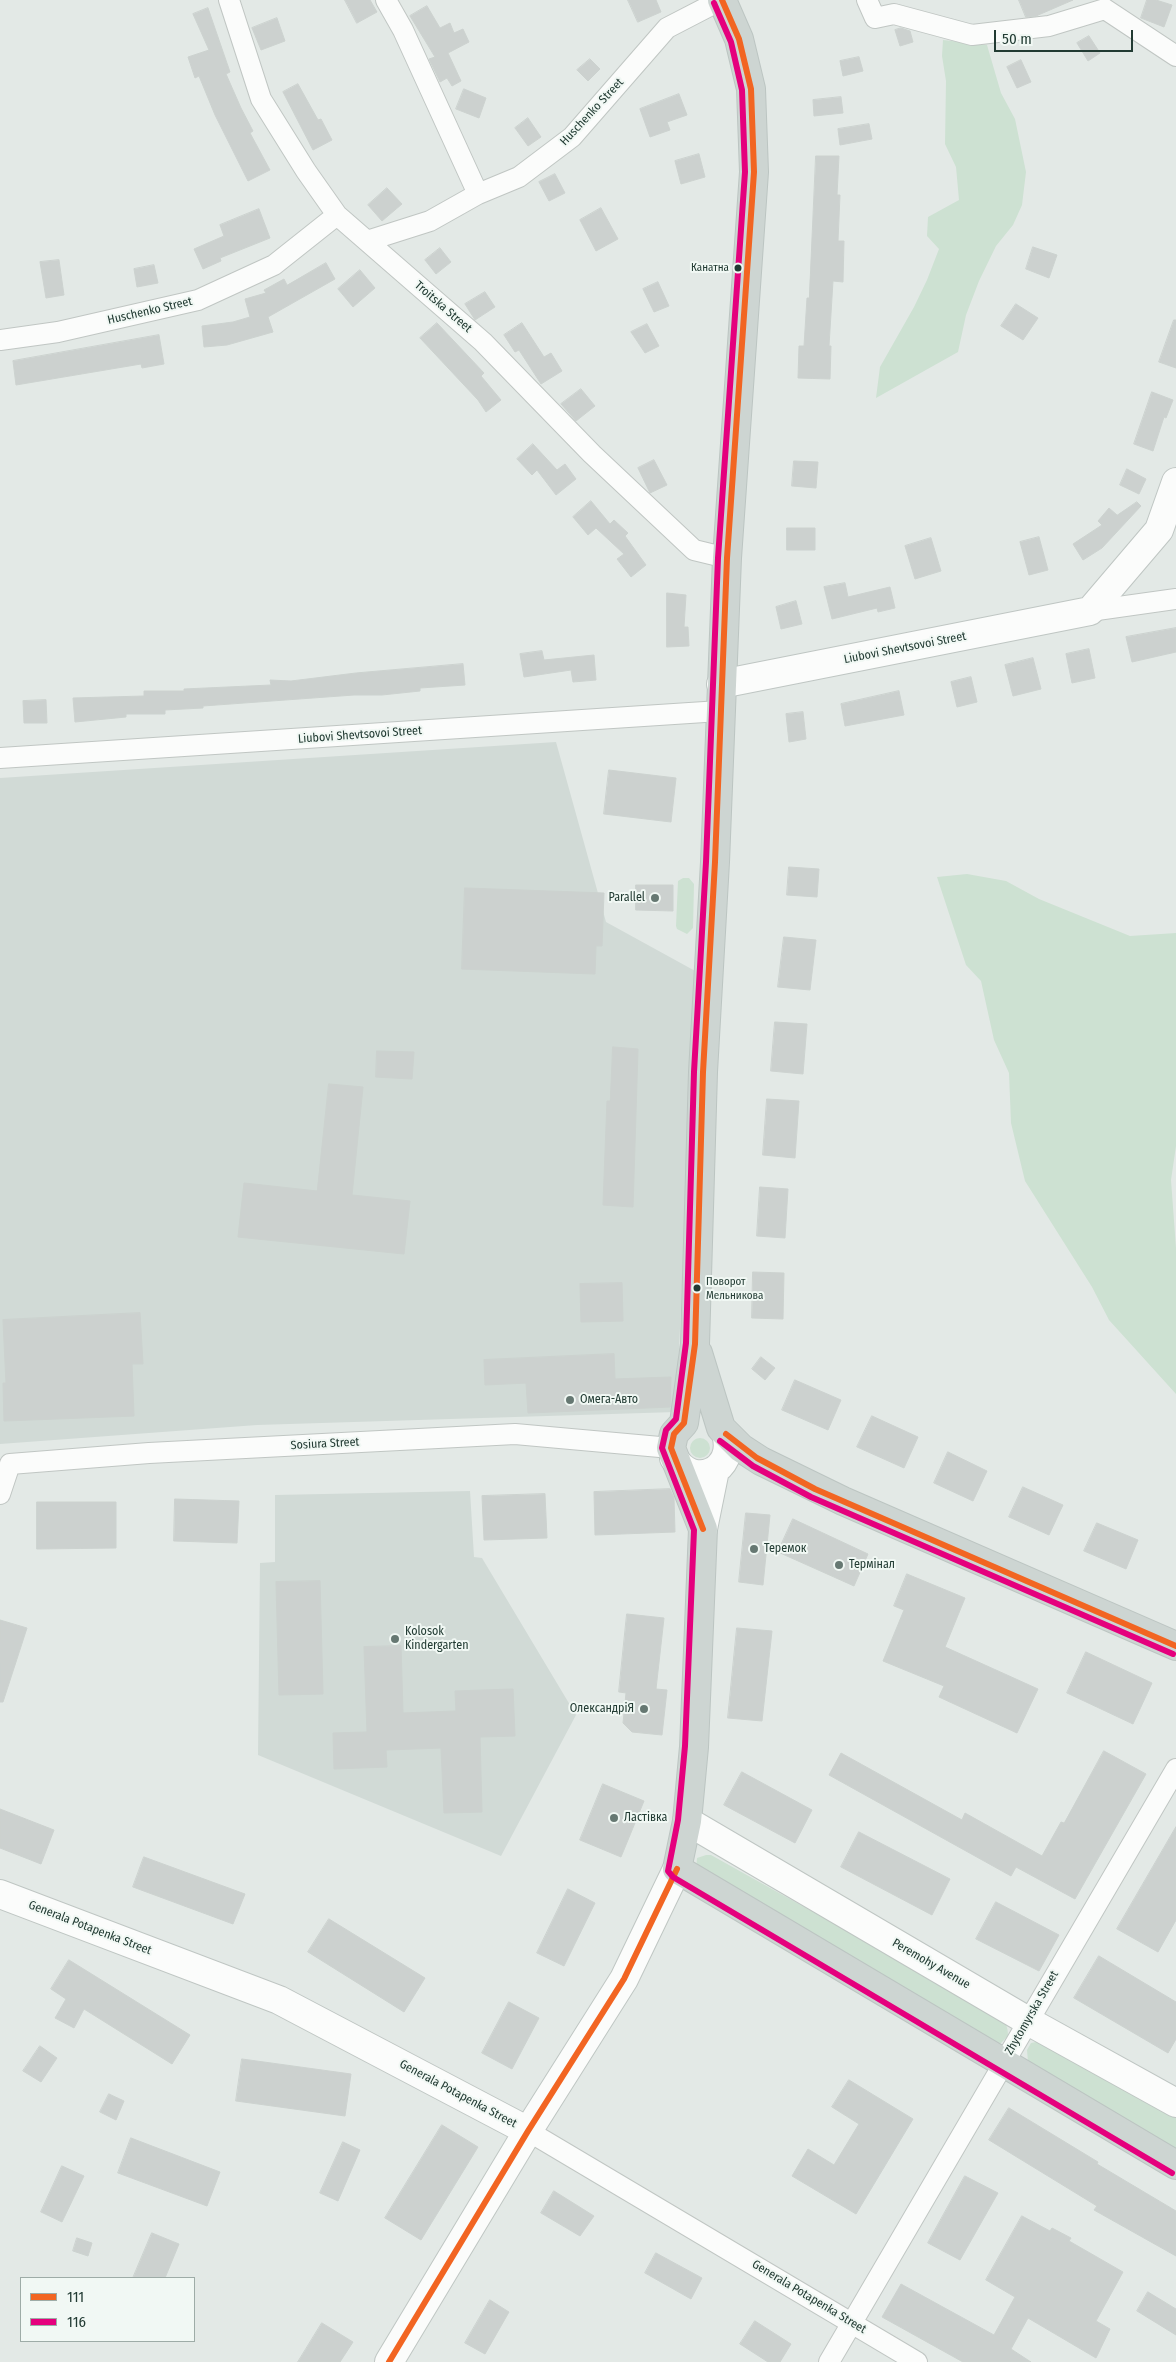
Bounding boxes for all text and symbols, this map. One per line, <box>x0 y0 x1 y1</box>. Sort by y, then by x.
scale bar <box>996 20 1135 52</box>
text: 50 m <box>1002 30 1032 48</box>
street label: Huschenko Street <box>557 75 627 149</box>
place label: Канатна <box>691 261 729 275</box>
marker: Канатна <box>733 263 743 273</box>
street label: Troitska Street <box>411 278 475 336</box>
street label: Huschenko Street <box>106 294 194 328</box>
street label: Liubovi Shevtsovoi Street <box>843 629 967 667</box>
street label: Liubovi Shevtsovoi Street <box>298 723 422 747</box>
place label: Parallel <box>609 891 645 905</box>
marker: Parallel <box>649 892 661 904</box>
place label: Поворот Мельникова <box>706 1275 763 1301</box>
marker: Поворот Мельникова <box>692 1283 702 1293</box>
place label: Омега-Авто <box>580 1393 638 1407</box>
marker: Омега-Авто <box>564 1394 576 1406</box>
street label: Sosiura Street <box>290 1435 360 1453</box>
place label: Теремок <box>764 1542 806 1556</box>
marker: Теремок <box>748 1543 760 1555</box>
place label: Термінал <box>849 1558 895 1572</box>
marker: Термінал <box>833 1559 845 1571</box>
place label: Kolosok Kindergarten <box>405 1625 469 1653</box>
marker: Kolosok Kindergarten <box>389 1633 401 1645</box>
place label: ОлександріЯ <box>570 1702 634 1716</box>
marker: ОлександріЯ <box>638 1703 650 1715</box>
place label: Ластівка <box>624 1811 667 1825</box>
marker: Ластівка <box>608 1812 620 1824</box>
street label: Generala Potapenka Street <box>26 1898 154 1958</box>
street label: Peremohy Avenue <box>889 1936 973 1992</box>
street label: Zhytomyrska Street <box>1002 1968 1062 2058</box>
street label: Generala Potapenka Street <box>397 2057 519 2131</box>
street label: Generala Potapenka Street <box>749 2257 869 2337</box>
legend <box>20 2277 195 2342</box>
text: 111 <box>67 2288 84 2306</box>
text: 116 <box>67 2313 86 2331</box>

